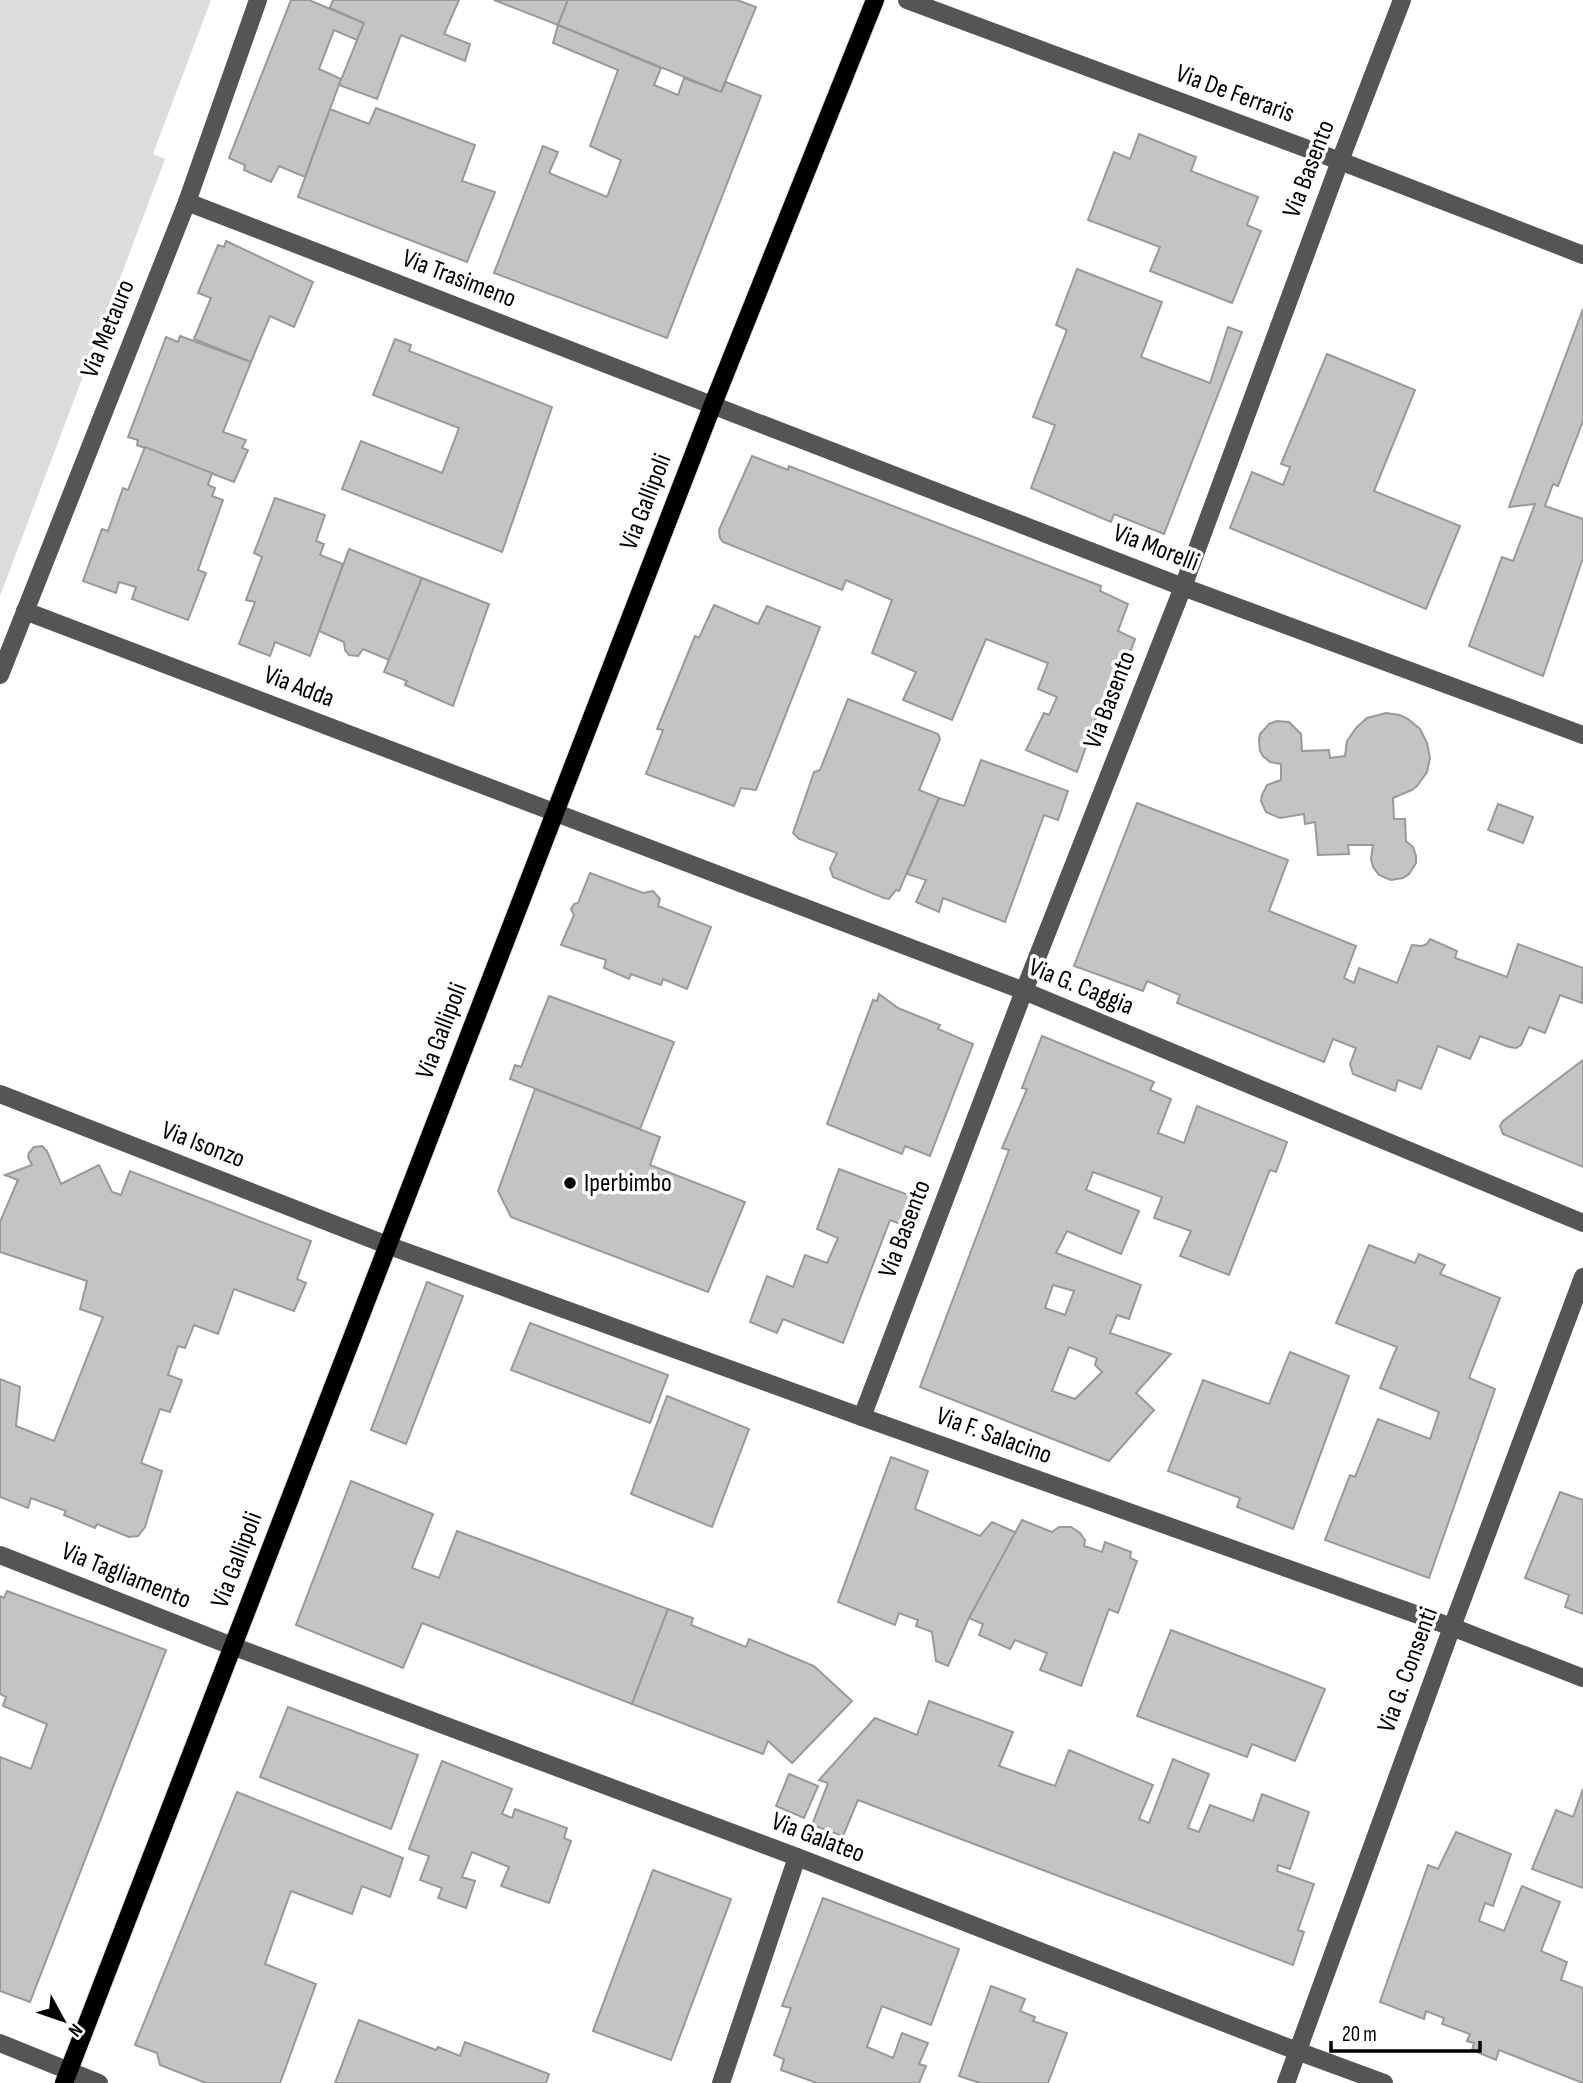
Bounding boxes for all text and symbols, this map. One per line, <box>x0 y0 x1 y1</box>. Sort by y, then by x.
street label: Via De Ferraris <box>1171 58 1299 130</box>
street label: Via Basento <box>1276 116 1342 222</box>
street label: Via Trasimeno <box>398 243 520 315</box>
street label: Via Metauro <box>74 275 142 383</box>
street label: Via Gallipoli <box>614 450 678 554</box>
street label: Via Morelli <box>1109 517 1203 579</box>
street label: Via Basento <box>1077 647 1143 753</box>
street label: Via Adda <box>259 659 339 715</box>
street label: Via G. Caggia <box>1024 952 1138 1022</box>
street label: Via Gallipoli <box>410 979 474 1083</box>
street label: Via Isonzo <box>157 1115 249 1175</box>
place label: Iperbimbo <box>584 1168 672 1199</box>
marker: Iperbimbo <box>562 1175 578 1191</box>
street label: Via Basento <box>872 1176 938 1282</box>
street label: Via F. Salacino <box>932 1401 1056 1471</box>
street label: Via Gallipoli <box>205 1508 269 1612</box>
street label: Via Tagliamento <box>57 1536 195 1616</box>
street label: Via G. Consenti <box>1371 1603 1445 1737</box>
street label: Via Galateo <box>767 1806 869 1870</box>
north arrow <box>28 1985 98 2055</box>
scale bar <box>1331 2010 1480 2054</box>
text: N <box>63 2019 87 2041</box>
text: 20 m <box>1342 2022 1377 2047</box>

